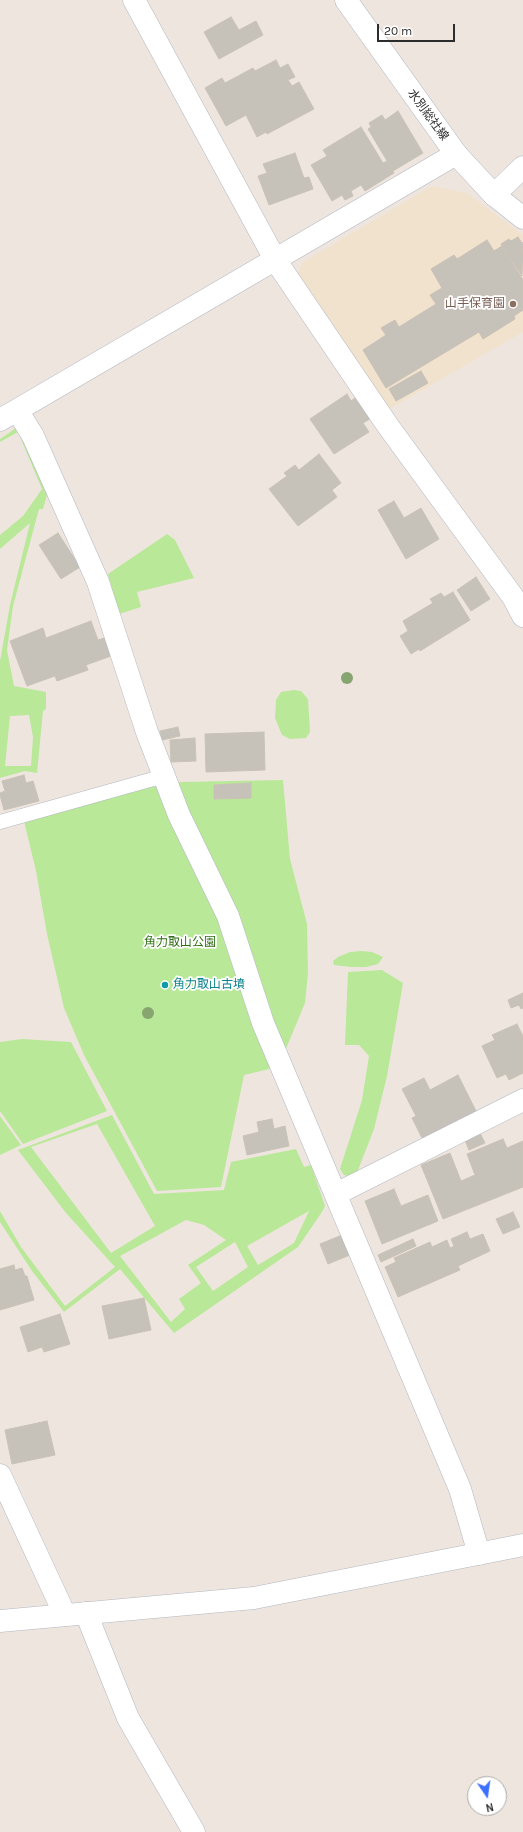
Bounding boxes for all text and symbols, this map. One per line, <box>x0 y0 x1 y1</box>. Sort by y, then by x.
scale bar <box>379 16 457 42</box>
text: 20 m <box>384 24 412 38</box>
street label: 水別総社線 <box>405 86 451 144</box>
place label: 山手保育園 <box>445 297 505 311</box>
marker: 山手保育園 <box>508 299 518 309</box>
park label: 角力取山公園 <box>144 936 216 950</box>
place label: 角力取山古墳 <box>173 978 245 992</box>
marker: 角力取山古墳 <box>160 980 170 990</box>
north arrow <box>467 1776 507 1816</box>
text: N <box>484 1800 495 1814</box>

